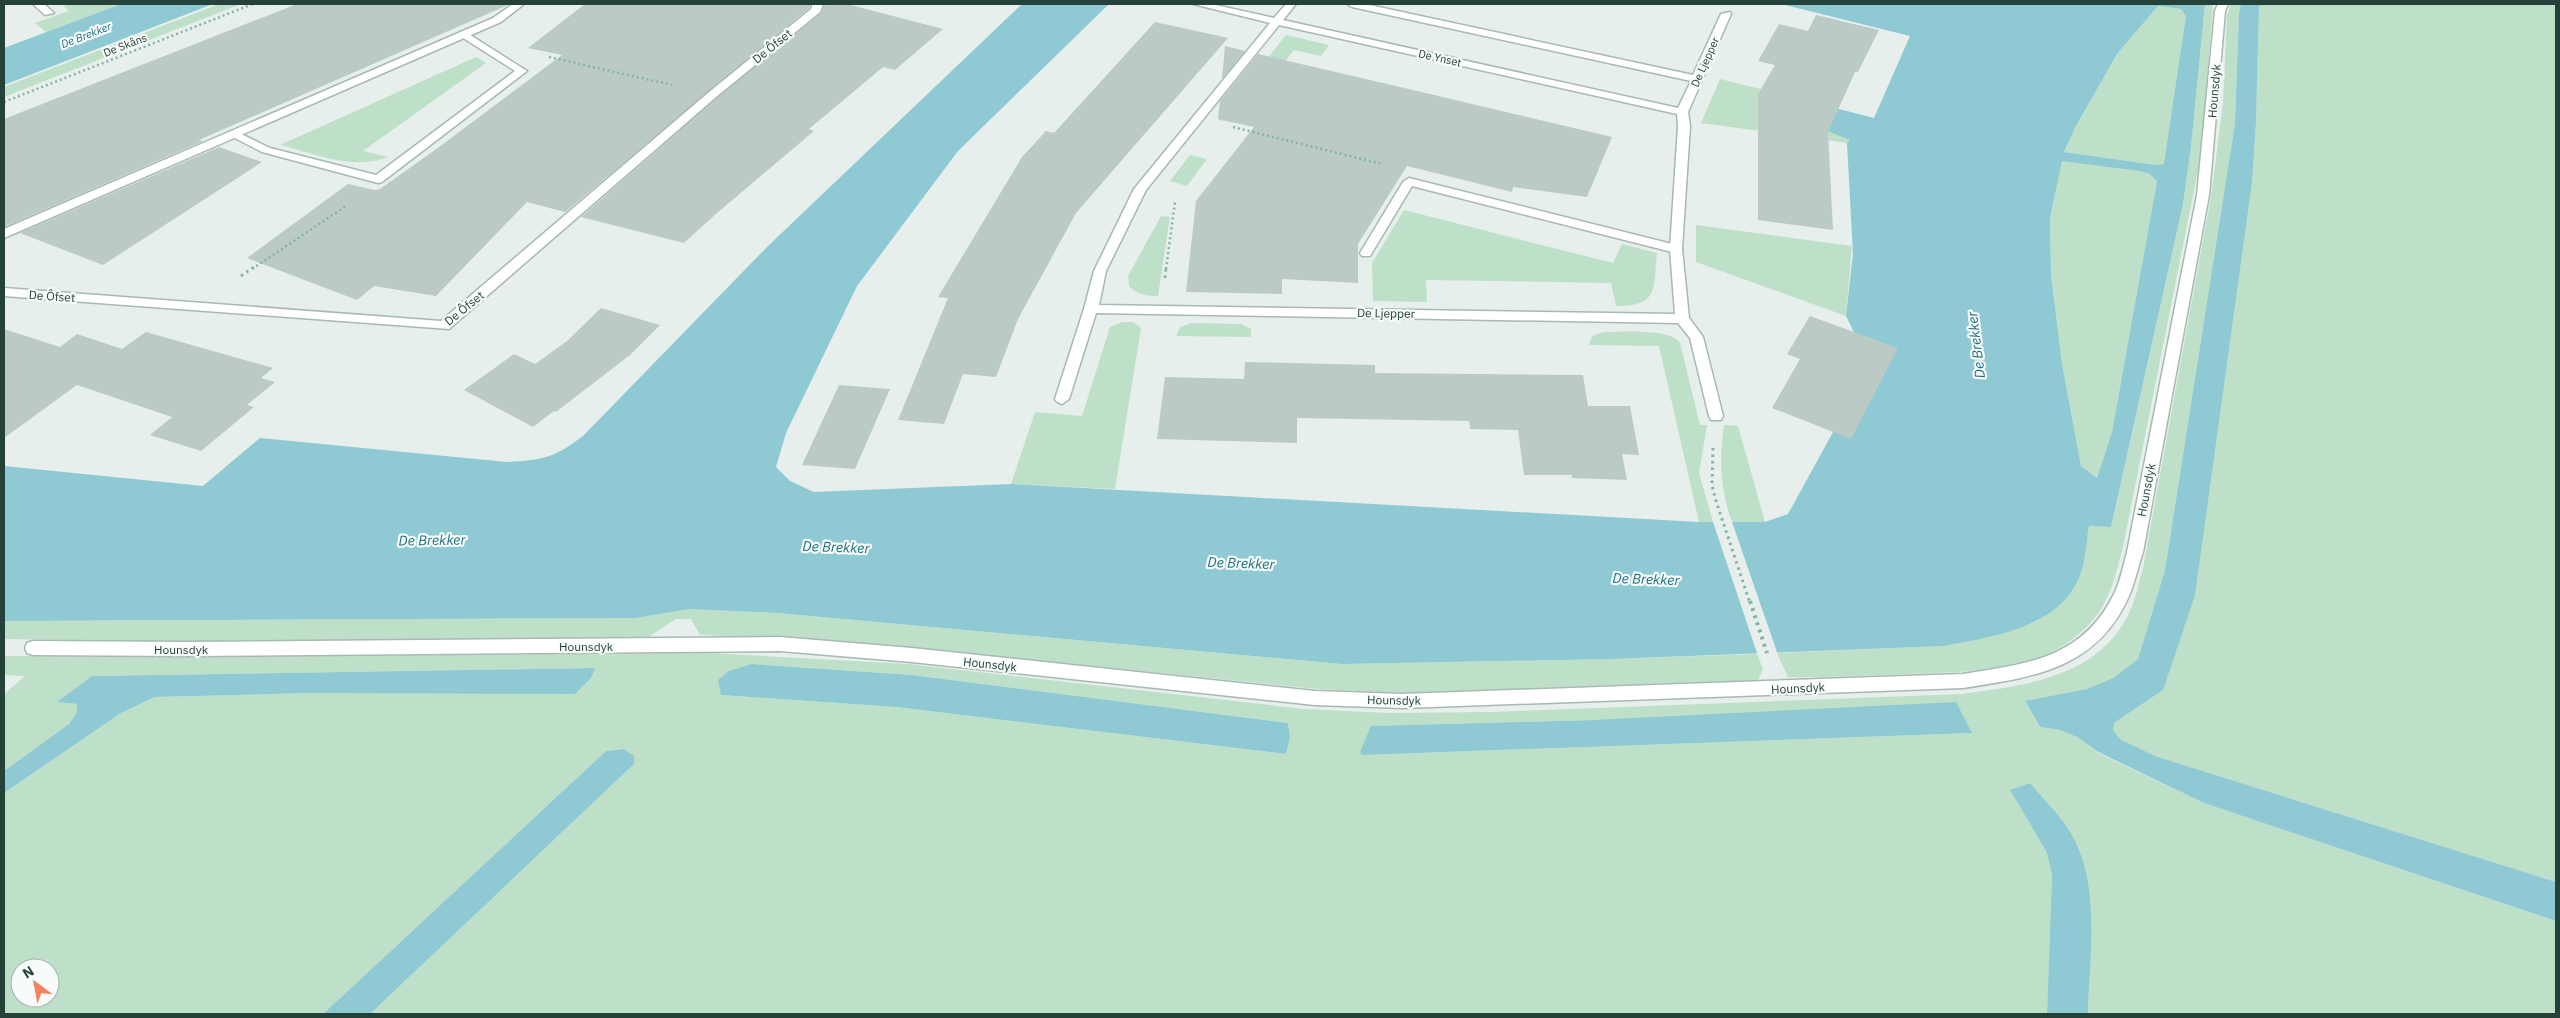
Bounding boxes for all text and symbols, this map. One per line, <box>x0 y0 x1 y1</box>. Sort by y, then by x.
water label: De Brekker <box>59 19 114 51</box>
street label: De Ôfset <box>749 26 795 66</box>
street label: De Skâns <box>101 30 149 60</box>
street label: De Ljepper <box>1688 35 1722 89</box>
street label: De Ynset <box>1417 46 1463 70</box>
street label: Hounsdyk <box>2204 63 2224 119</box>
street label: De Ôfset <box>28 287 76 305</box>
street label: De Ôfset <box>441 288 487 328</box>
street label: De Ljepper <box>1357 305 1416 321</box>
water label: De Brekker <box>1963 310 1989 379</box>
street label: Hounsdyk <box>2133 461 2159 518</box>
water label: De Brekker <box>398 530 467 550</box>
water label: De Brekker <box>802 537 871 557</box>
water label: De Brekker <box>1207 553 1276 573</box>
water label: De Brekker <box>1612 569 1681 589</box>
street label: Hounsdyk <box>559 639 614 654</box>
street label: Hounsdyk <box>154 642 209 657</box>
street label: Hounsdyk <box>962 654 1018 674</box>
street label: Hounsdyk <box>1771 679 1826 697</box>
street label: Hounsdyk <box>1367 692 1422 708</box>
north arrow <box>10 958 60 1008</box>
text: N <box>19 962 37 982</box>

